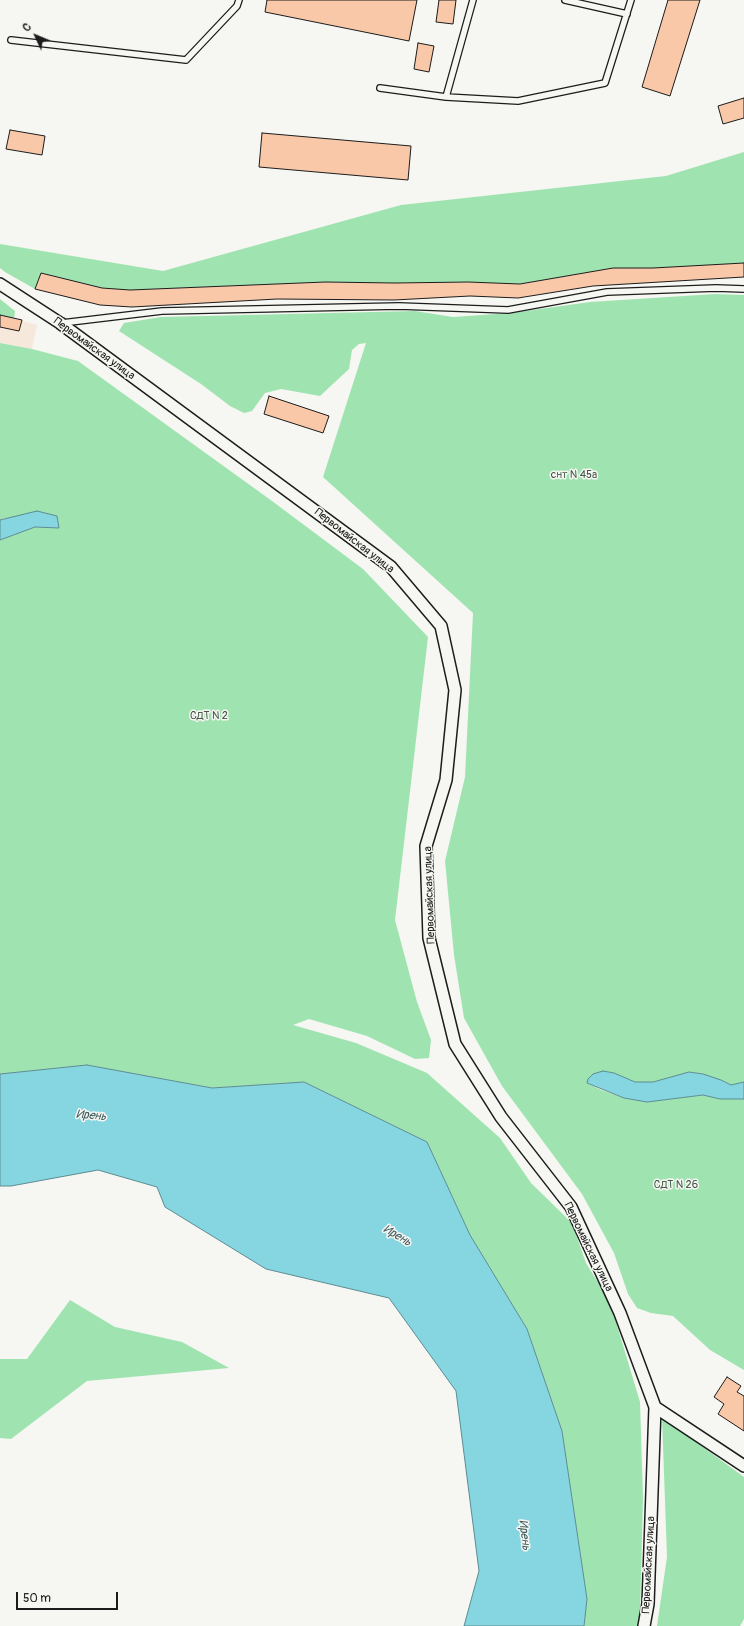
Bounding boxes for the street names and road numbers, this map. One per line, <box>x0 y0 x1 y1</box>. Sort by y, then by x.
street label: Первомайская улица <box>51 315 137 383</box>
street label: Первомайская улица <box>312 506 396 576</box>
street label: Первомайская улица <box>422 846 438 944</box>
street label: Первомайская улица <box>561 1200 615 1294</box>
street label: Первомайская улица <box>640 1516 658 1614</box>

